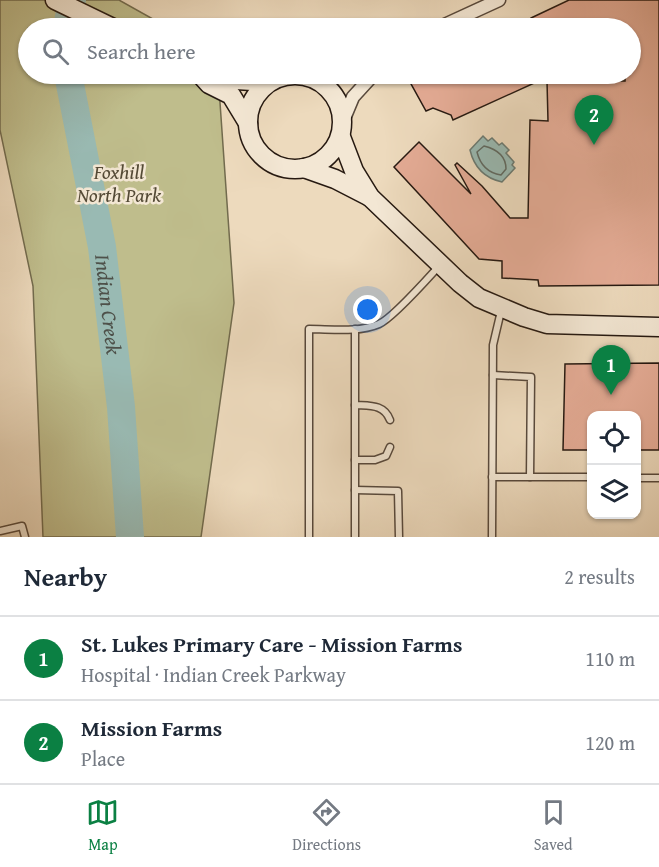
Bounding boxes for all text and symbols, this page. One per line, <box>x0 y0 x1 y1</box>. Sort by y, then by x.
search box <box>18 18 641 84</box>
icon: search <box>39 35 72 68</box>
text: Search here <box>87 35 196 67</box>
pin: 2 <box>574 96 614 145</box>
park label: Foxhill North Park <box>76 157 162 209</box>
water label: Indian Creek <box>87 252 130 357</box>
your location <box>353 295 382 324</box>
pin: 1 <box>592 346 630 395</box>
map controls <box>587 411 641 519</box>
button: locate <box>587 411 641 465</box>
button: layers <box>587 465 641 519</box>
text: Nearby <box>24 557 107 596</box>
text: 2 results <box>564 562 635 591</box>
text: St. Lukes Primary Care - Mission Farms <box>81 628 462 660</box>
text: 1 <box>38 644 49 673</box>
text: 110 m <box>585 644 635 673</box>
text: Hospital · Indian Creek Parkway <box>81 660 346 689</box>
text: Mission Farms <box>81 712 222 744</box>
text: 2 <box>38 728 49 757</box>
text: 120 m <box>585 728 635 757</box>
text: Place <box>81 744 125 773</box>
tab: Map <box>86 796 119 856</box>
tab: Directions <box>292 796 361 856</box>
tab: Saved <box>534 796 573 856</box>

